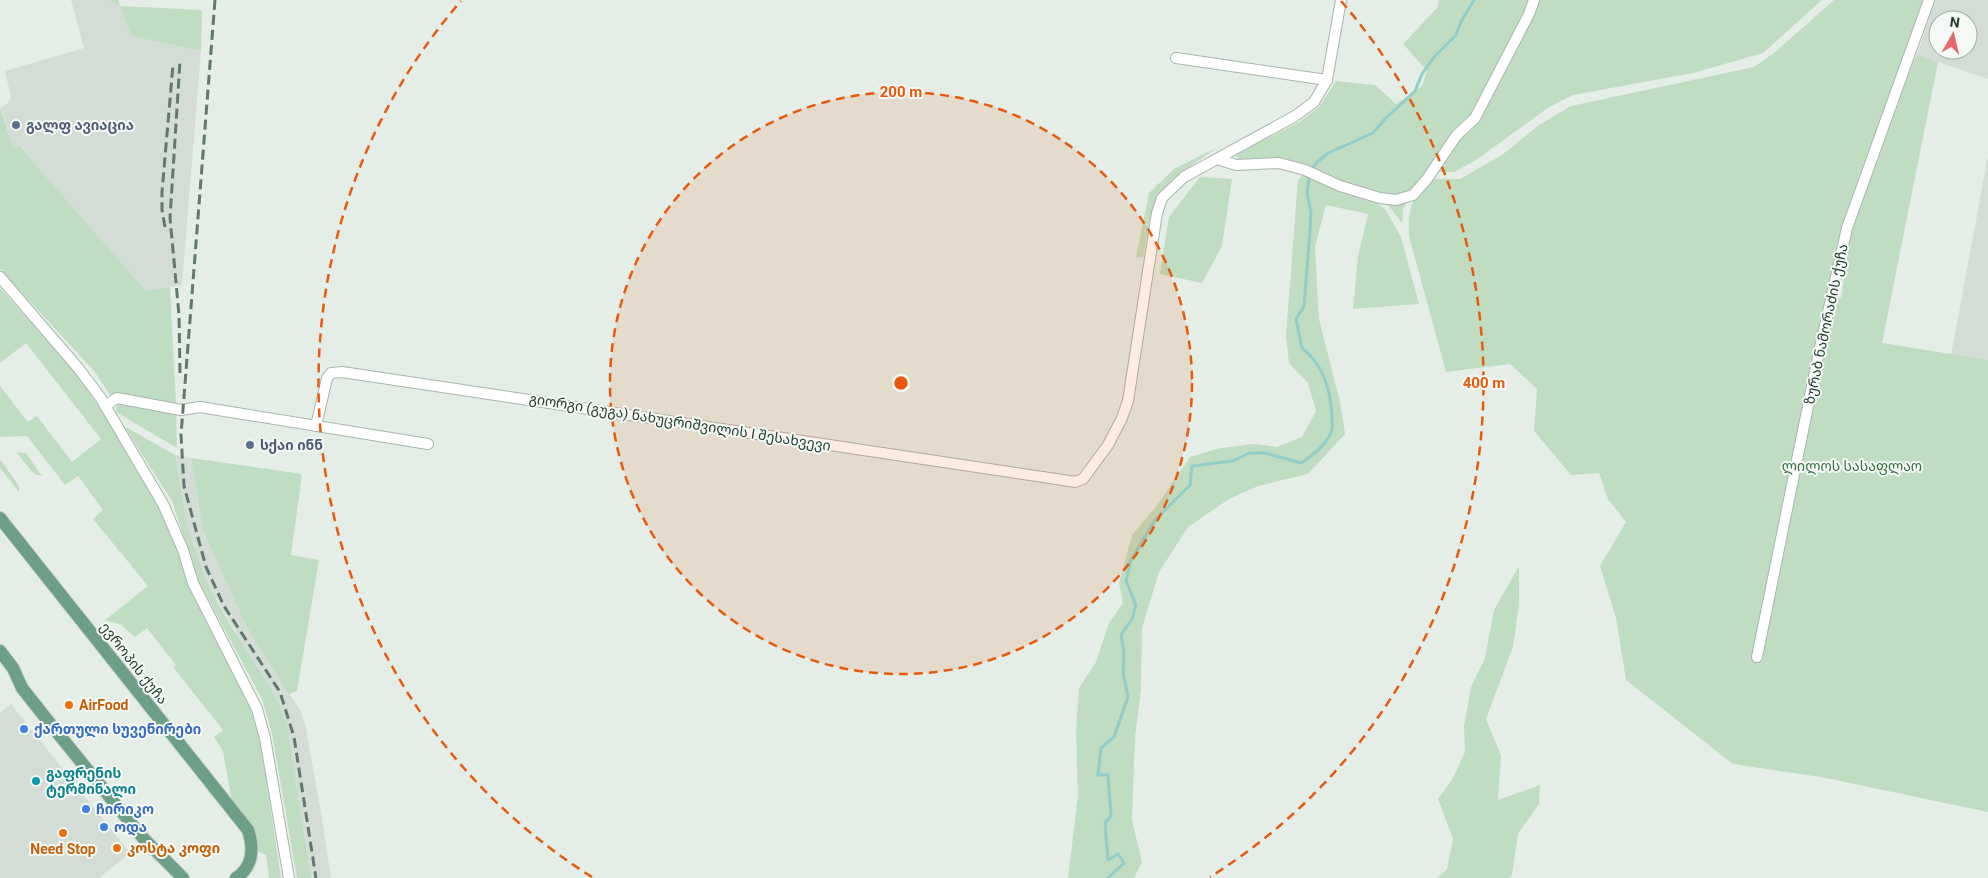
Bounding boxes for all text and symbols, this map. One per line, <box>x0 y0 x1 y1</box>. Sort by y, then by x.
north arrow <box>1928 10 1978 60</box>
text: N <box>1949 14 1961 31</box>
text: 200 m <box>880 83 922 101</box>
place label: გალფ ავიაცია <box>26 117 134 134</box>
marker: გალფ ავიაცია <box>10 119 22 131</box>
street label: ზურაბ ნამორაძის ქუჩა <box>1801 242 1852 406</box>
centre of rings <box>892 374 910 392</box>
text: 400 m <box>1463 374 1505 392</box>
street label: გიორგი (გუგა) ნახუცრიშვილის I შესახვევი <box>528 390 832 455</box>
place label: სქაი ინნ <box>260 437 323 454</box>
marker: სქაი ინნ <box>244 439 256 451</box>
park label: ლილოს სასაფლაო <box>1782 458 1922 475</box>
street label: ევროპის ქუჩა <box>96 619 171 708</box>
place label: AirFood <box>79 697 129 713</box>
marker: AirFood <box>63 699 75 711</box>
place label: ქართული სუვენირები <box>34 721 201 738</box>
marker: ქართული სუვენირები <box>18 723 30 735</box>
place label: გაფრენის ტერმინალი <box>46 765 136 798</box>
marker: გაფრენის ტერმინალი <box>30 775 42 787</box>
place label: ჩირიკო <box>96 801 154 818</box>
marker: ჩირიკო <box>80 803 92 815</box>
place label: ოდა <box>114 819 147 836</box>
marker: ოდა <box>98 821 110 833</box>
marker: Need Stop <box>57 827 69 839</box>
place label: კოსტა კოფი <box>127 840 220 857</box>
place label: Need Stop <box>30 841 96 857</box>
marker: კოსტა კოფი <box>111 842 123 854</box>

